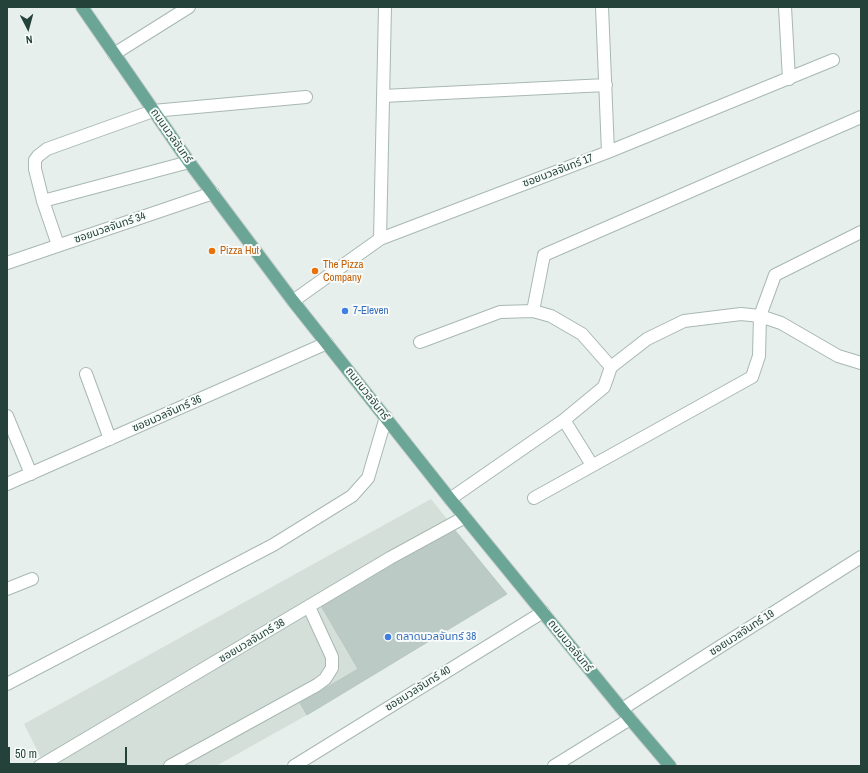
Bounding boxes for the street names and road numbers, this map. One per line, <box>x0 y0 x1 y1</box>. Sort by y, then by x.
street label: ถนนนวลจันทร์ <box>147 106 195 166</box>
street label: ซอยนวลจันทร์ 17 <box>521 151 595 191</box>
street label: ซอยนวลจันทร์ 34 <box>73 210 147 246</box>
street label: ถนนนวลจันทร์ <box>342 365 392 423</box>
street label: ซอยนวลจันทร์ 36 <box>130 393 204 435</box>
street label: ซอยนวลจันทร์ 19 <box>707 607 777 659</box>
street label: ซอยนวลจันทร์ 38 <box>217 616 287 666</box>
street label: ถนนนวลจันทร์ <box>545 617 595 675</box>
street label: ซอยนวลจันทร์ 40 <box>383 664 453 714</box>

